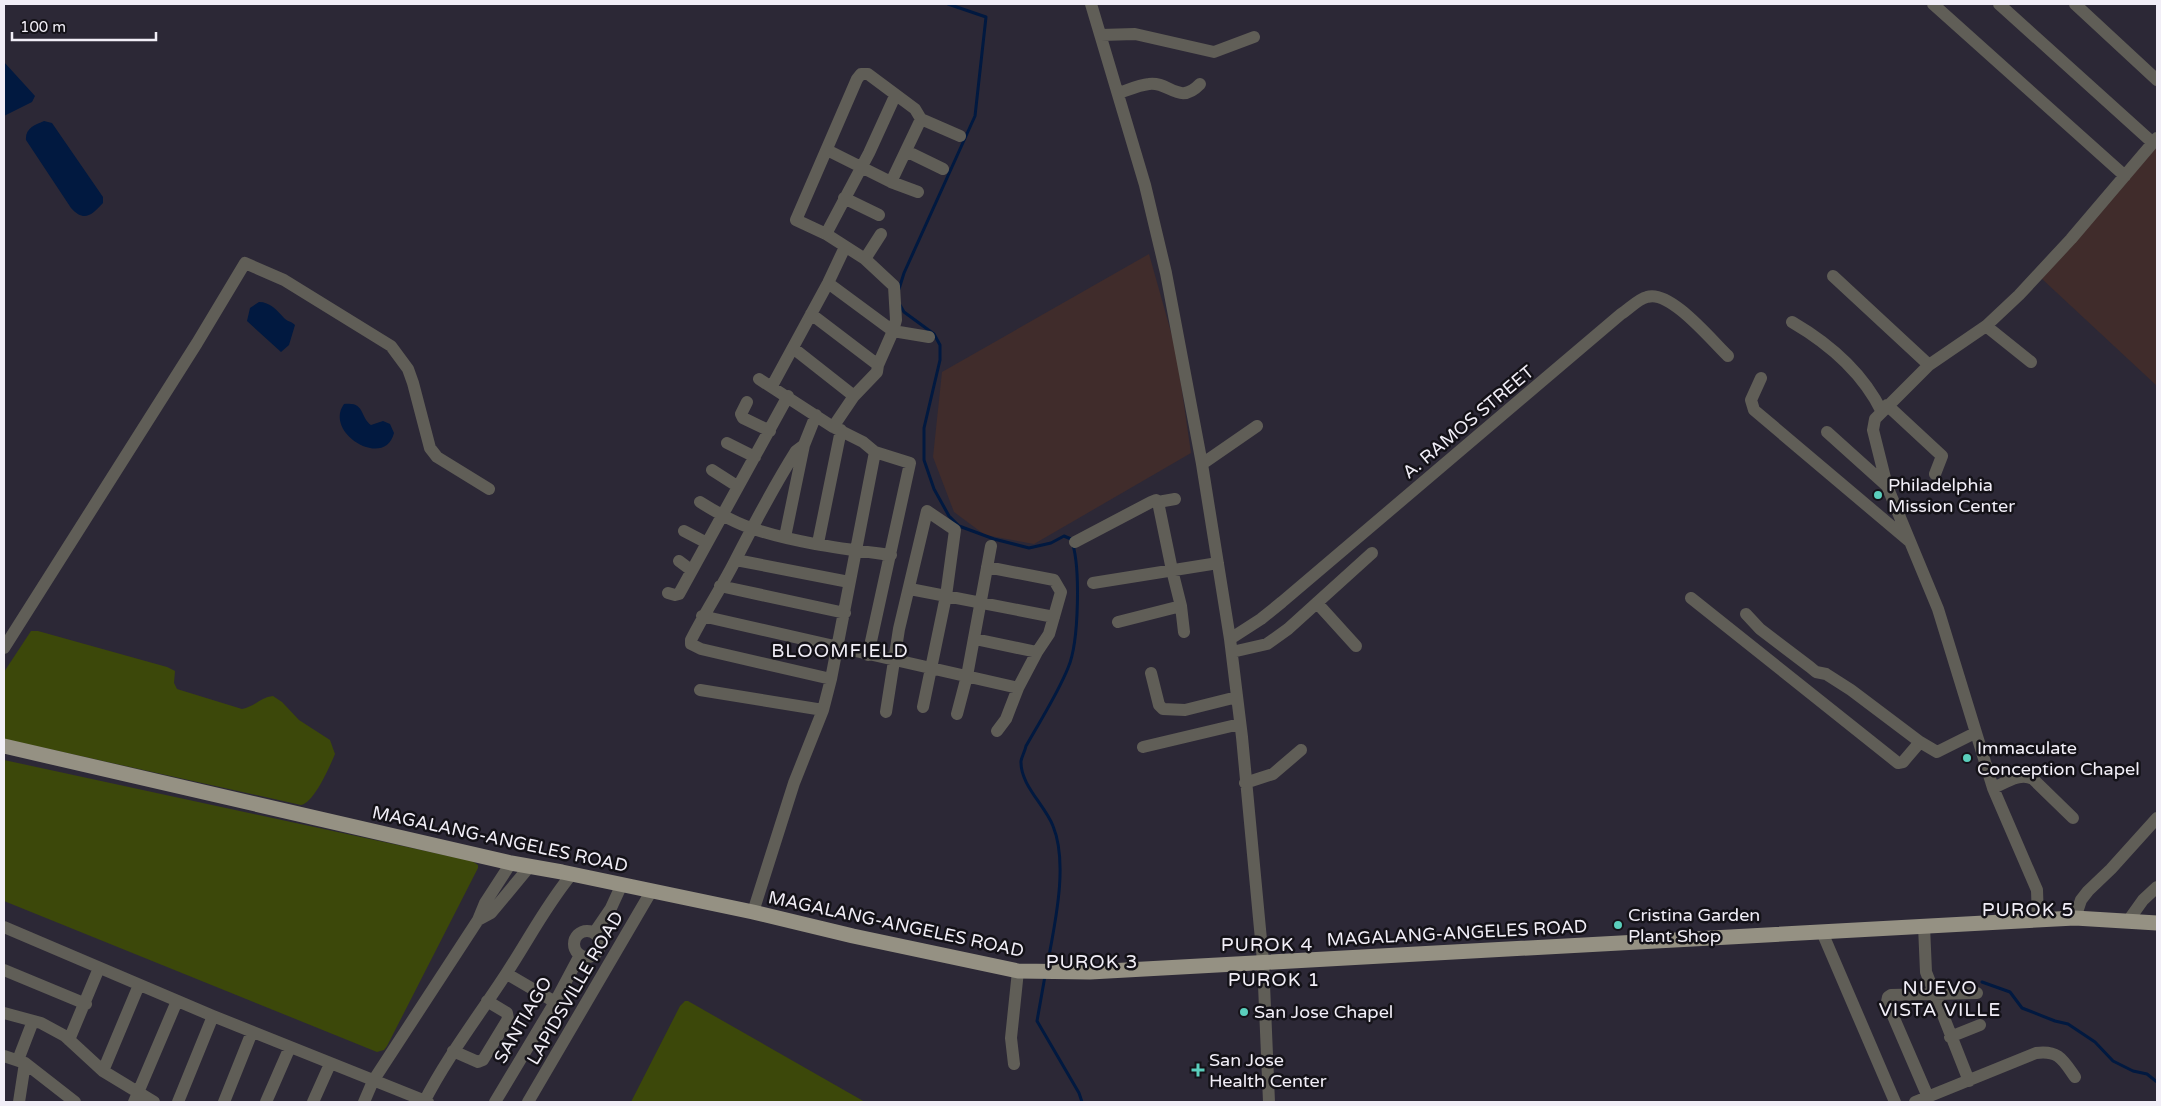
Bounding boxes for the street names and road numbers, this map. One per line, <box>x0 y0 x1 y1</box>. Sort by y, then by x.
street label: A. RAMOS STREET <box>1398 361 1538 483</box>
street label: MAGALANG-ANGELES ROAD <box>370 801 630 877</box>
street label: MAGALANG-ANGELES ROAD <box>766 886 1026 962</box>
street label: LAPIDSVILLE ROAD <box>522 907 628 1069</box>
street label: MAGALANG-ANGELES ROAD <box>1326 915 1588 951</box>
street label: SANTIAGO <box>489 973 557 1067</box>

